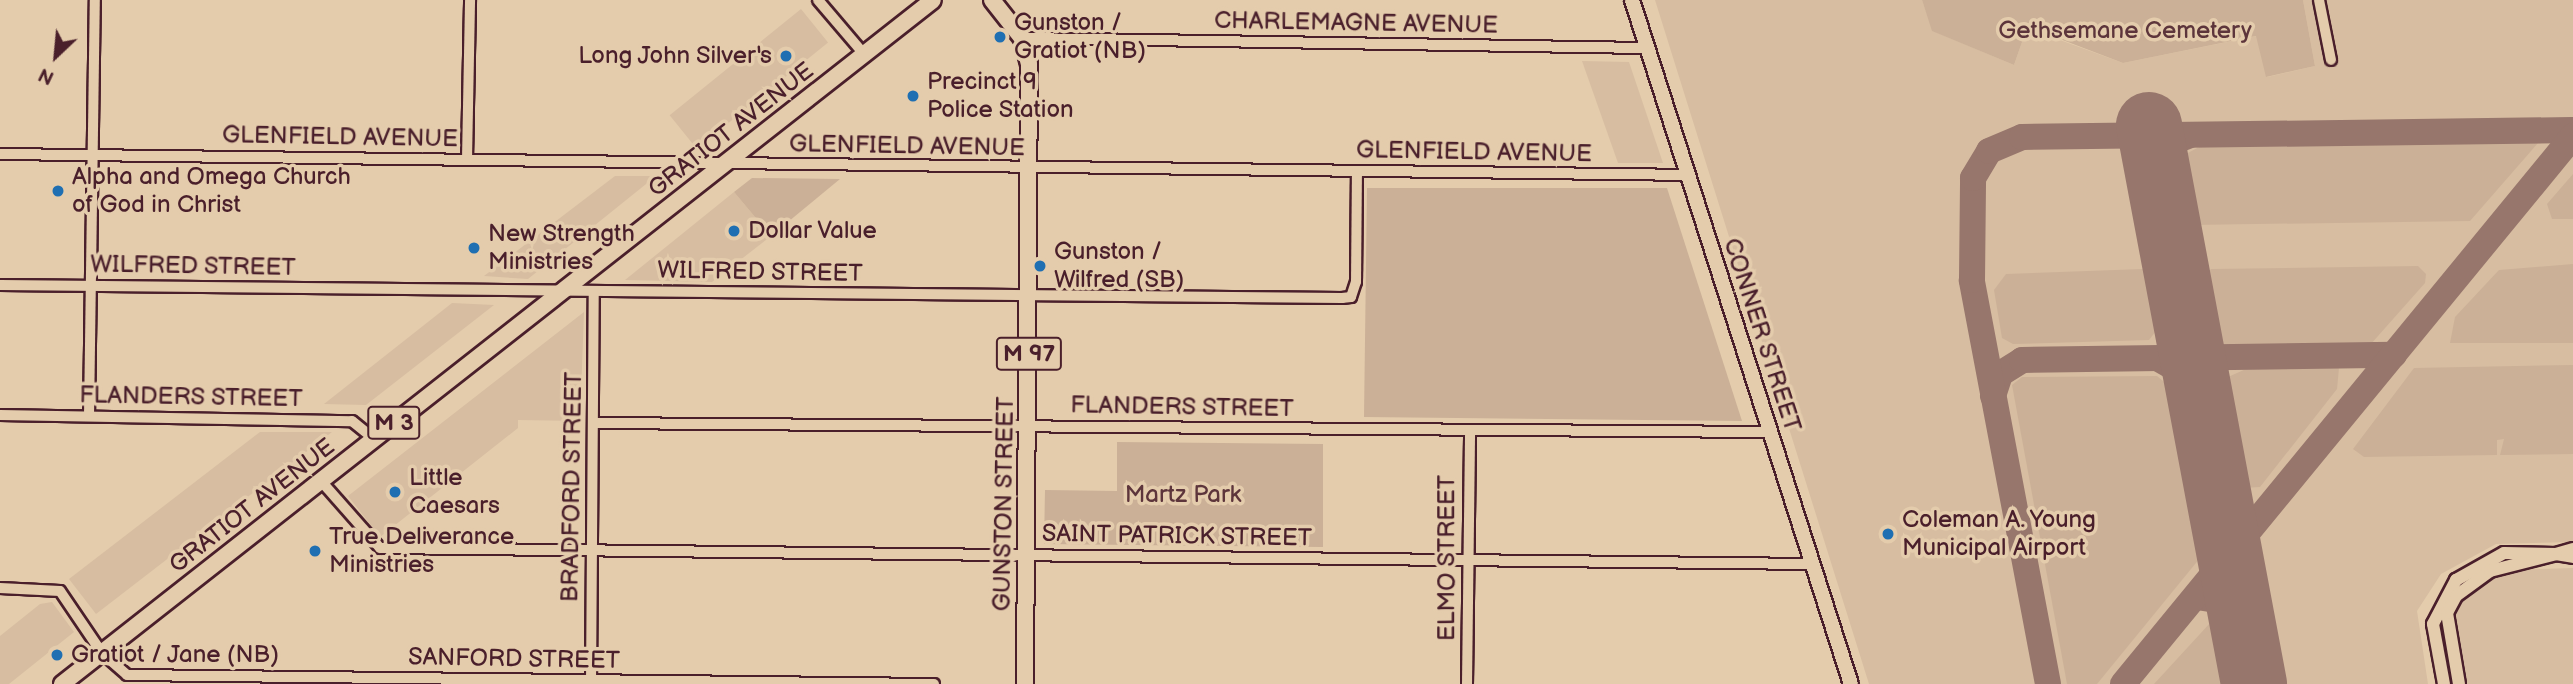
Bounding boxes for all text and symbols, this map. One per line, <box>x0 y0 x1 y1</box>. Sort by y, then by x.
street label: CHARLEMAGNE AVENUE <box>1214 6 1498 40</box>
place label: Gunston / Gratiot (NB) <box>1014 9 1146 65</box>
park label: Gethsemane Cemetery <box>1998 17 2252 45</box>
north arrow <box>21 21 91 91</box>
marker: Gunston / Gratiot (NB) <box>992 29 1008 45</box>
place label: Long John Silver's <box>576 42 772 70</box>
marker: Long John Silver's <box>778 48 794 64</box>
street label: GRATIOT AVENUE <box>643 57 819 203</box>
text: N <box>35 62 58 89</box>
place label: Precinct 9 Police Station <box>927 68 1074 124</box>
marker: Precinct 9 Police Station <box>905 88 921 104</box>
street label: GLENFIELD AVENUE <box>222 121 458 153</box>
street label: GLENFIELD AVENUE <box>789 130 1025 162</box>
street label: GLENFIELD AVENUE <box>1356 136 1592 168</box>
place label: Alpha and Omega Church of God in Christ <box>72 163 351 219</box>
marker: Alpha and Omega Church of God in Christ <box>50 183 66 199</box>
place label: Dollar Value <box>748 217 878 245</box>
place label: New Strength Ministries <box>488 220 635 276</box>
marker: Dollar Value <box>726 223 742 239</box>
street label: CONNER STREET <box>1717 234 1807 436</box>
place label: Gunston / Wilfred (SB) <box>1054 238 1184 294</box>
marker: New Strength Ministries <box>466 240 482 256</box>
street label: WILFRED STREET <box>90 250 296 282</box>
street label: WILFRED STREET <box>657 256 863 288</box>
marker: Gunston / Wilfred (SB) <box>1032 258 1048 274</box>
road number: M 97 <box>996 334 1062 374</box>
street label: BRADFORD STREET <box>556 371 588 603</box>
street label: FLANDERS STREET <box>79 381 303 413</box>
street label: FLANDERS STREET <box>1070 391 1294 423</box>
street label: GUNSTON STREET <box>988 396 1020 612</box>
road number: M 3 <box>366 404 422 442</box>
street label: GRATIOT AVENUE <box>164 433 340 579</box>
place label: Little Caesars <box>409 464 500 520</box>
street label: ELMO STREET <box>1433 475 1461 641</box>
park label: Martz Park <box>1125 481 1241 509</box>
marker: Little Caesars <box>387 484 403 500</box>
place label: Coleman A. Young Municipal Airport <box>1902 506 2098 562</box>
street label: SAINT PATRICK STREET <box>1041 519 1313 553</box>
place label: True Deliverance Ministries <box>329 523 514 579</box>
marker: Coleman A. Young Municipal Airport <box>1880 526 1896 542</box>
marker: True Deliverance Ministries <box>307 543 323 559</box>
place label: Gratiot / Jane (NB) <box>71 641 280 669</box>
street label: SANFORD STREET <box>408 643 620 675</box>
marker: Gratiot / Jane (NB) <box>49 647 65 663</box>

